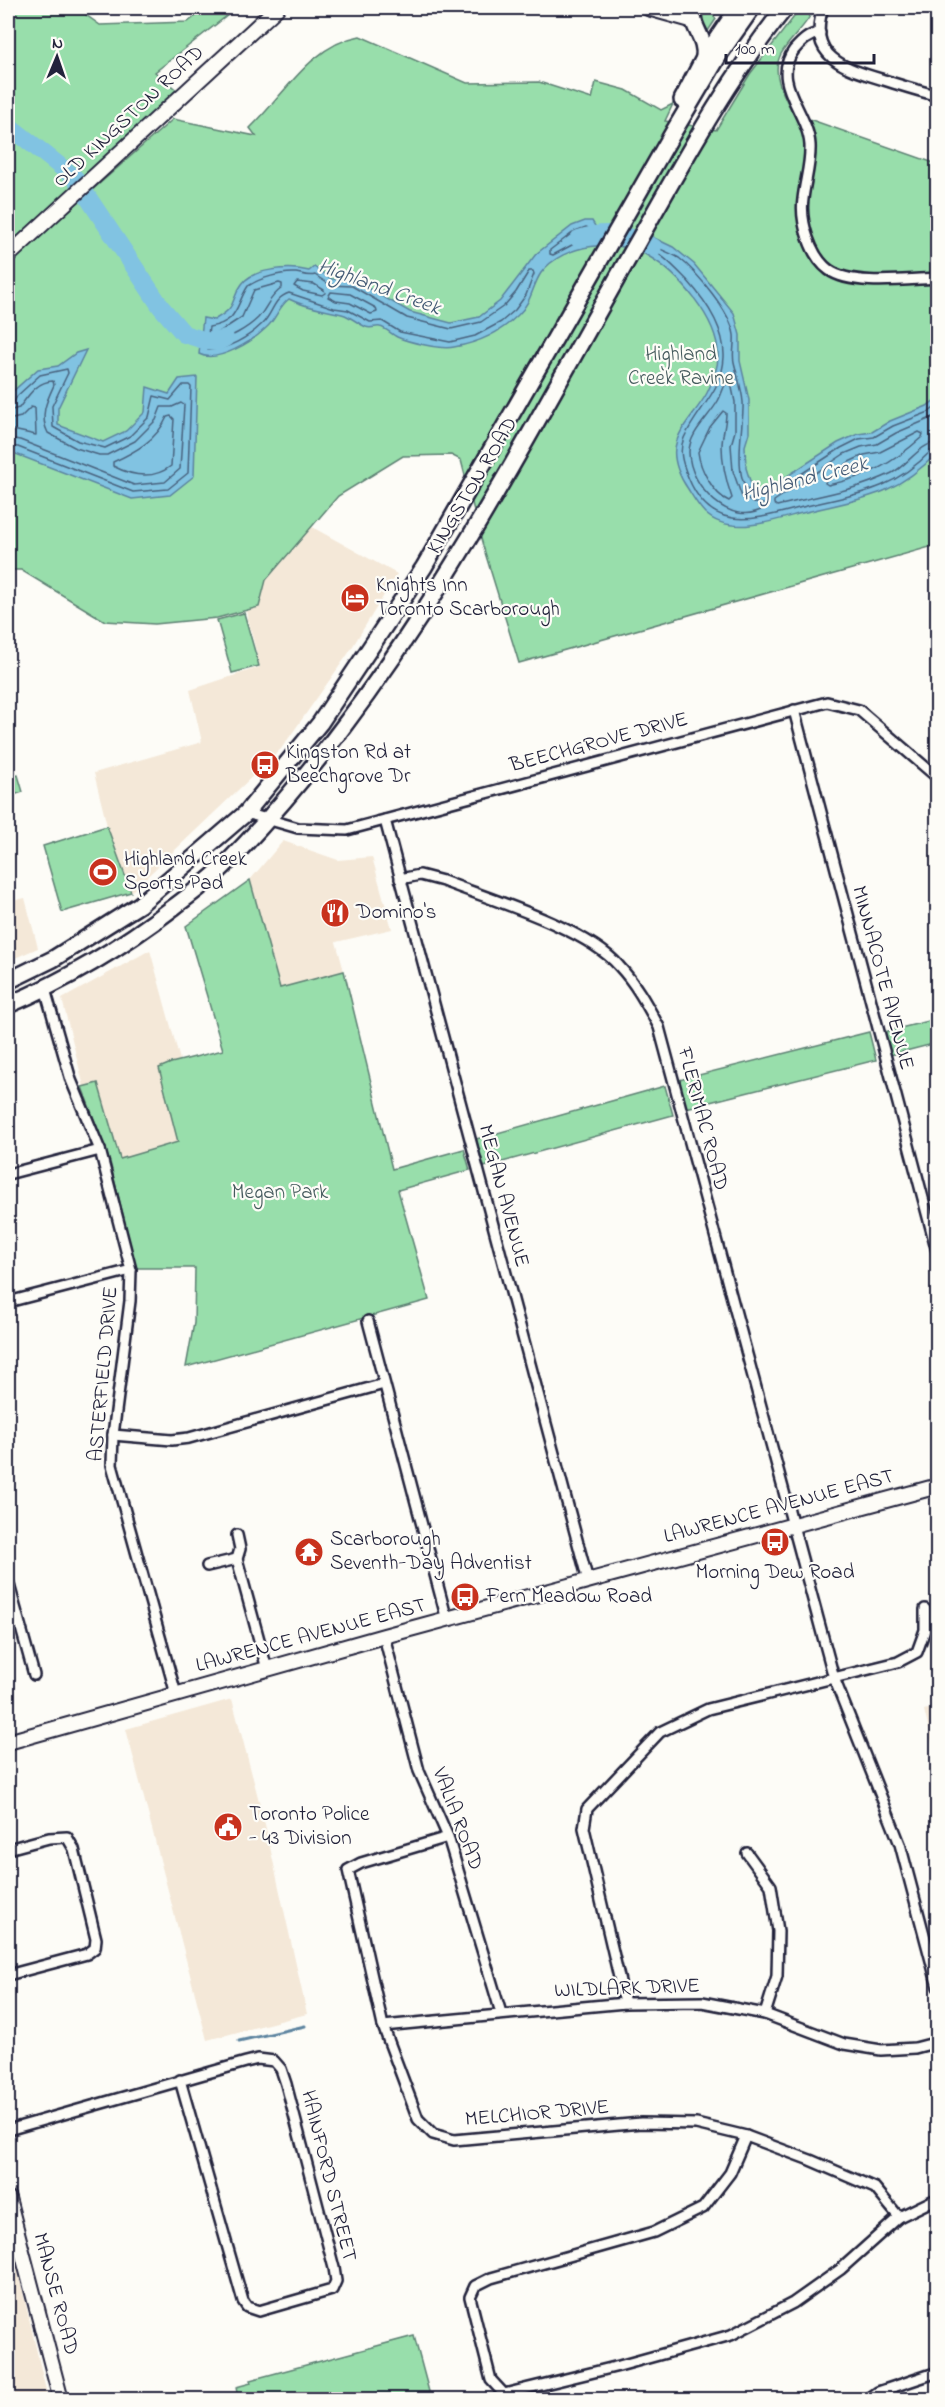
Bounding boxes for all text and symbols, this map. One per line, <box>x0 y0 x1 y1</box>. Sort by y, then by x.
north arrow <box>27 27 87 87</box>
scale bar <box>726 27 874 65</box>
text: 100 m <box>735 37 775 63</box>
street label: OLD KINGSTON ROAD <box>48 40 210 194</box>
water label: Highland Creek <box>313 251 446 326</box>
park label: Highland Creek Ravine <box>628 340 735 394</box>
street label: KINGSTON ROAD <box>420 412 526 560</box>
water label: Highland Creek <box>739 449 873 511</box>
place label: Knights Inn Toronto Scarborough <box>376 571 560 627</box>
hotel icon: Knights Inn Toronto Scarborough <box>339 582 371 614</box>
street label: BEECHGROVE DRIVE <box>506 705 691 781</box>
place label: Kingston Rd at Beechgrove Dr <box>285 738 411 794</box>
bus stop icon: Kingston Rd at Beechgrove Dr <box>249 749 281 781</box>
place label: Highland Creek Sports Pad <box>124 845 248 899</box>
sports icon: Highland Creek Sports Pad <box>87 856 119 888</box>
street label: MINNACOTE AVENUE <box>843 883 921 1073</box>
restaurant icon: Domino's <box>319 897 351 929</box>
place label: Domino's <box>355 898 437 928</box>
street label: FLERIMAC ROAD <box>668 1043 736 1194</box>
street label: MEGAN AVENUE <box>470 1121 536 1271</box>
park label: Megan Park <box>232 1178 329 1210</box>
street label: ASTERFIELD DRIVE <box>81 1285 127 1463</box>
street label: LAWRENCE AVENUE EAST <box>661 1462 897 1552</box>
place label: Scarborough Seventh-Day Adventist <box>330 1525 532 1581</box>
bus stop icon: Morning Dew Road <box>759 1526 791 1558</box>
temple icon: Scarborough Seventh-Day Adventist <box>293 1536 325 1568</box>
place label: Morning Dew Road <box>696 1558 855 1590</box>
bus stop icon: Fern Meadow Road <box>449 1581 481 1613</box>
place label: Fern Meadow Road <box>485 1582 652 1612</box>
street label: LAWRENCE AVENUE EAST <box>193 1591 429 1681</box>
street label: VALIA ROAD <box>423 1762 490 1875</box>
place label: Toronto Police - 43 Division <box>249 1800 370 1854</box>
public building icon: Toronto Police - 43 Division <box>212 1811 244 1843</box>
street label: WILDLARK DRIVE <box>554 1971 700 2007</box>
street label: HAINFORD STREET <box>292 2087 364 2265</box>
street label: MELCHIOR DRIVE <box>464 2093 610 2135</box>
street label: MANSE ROAD <box>24 2230 86 2358</box>

